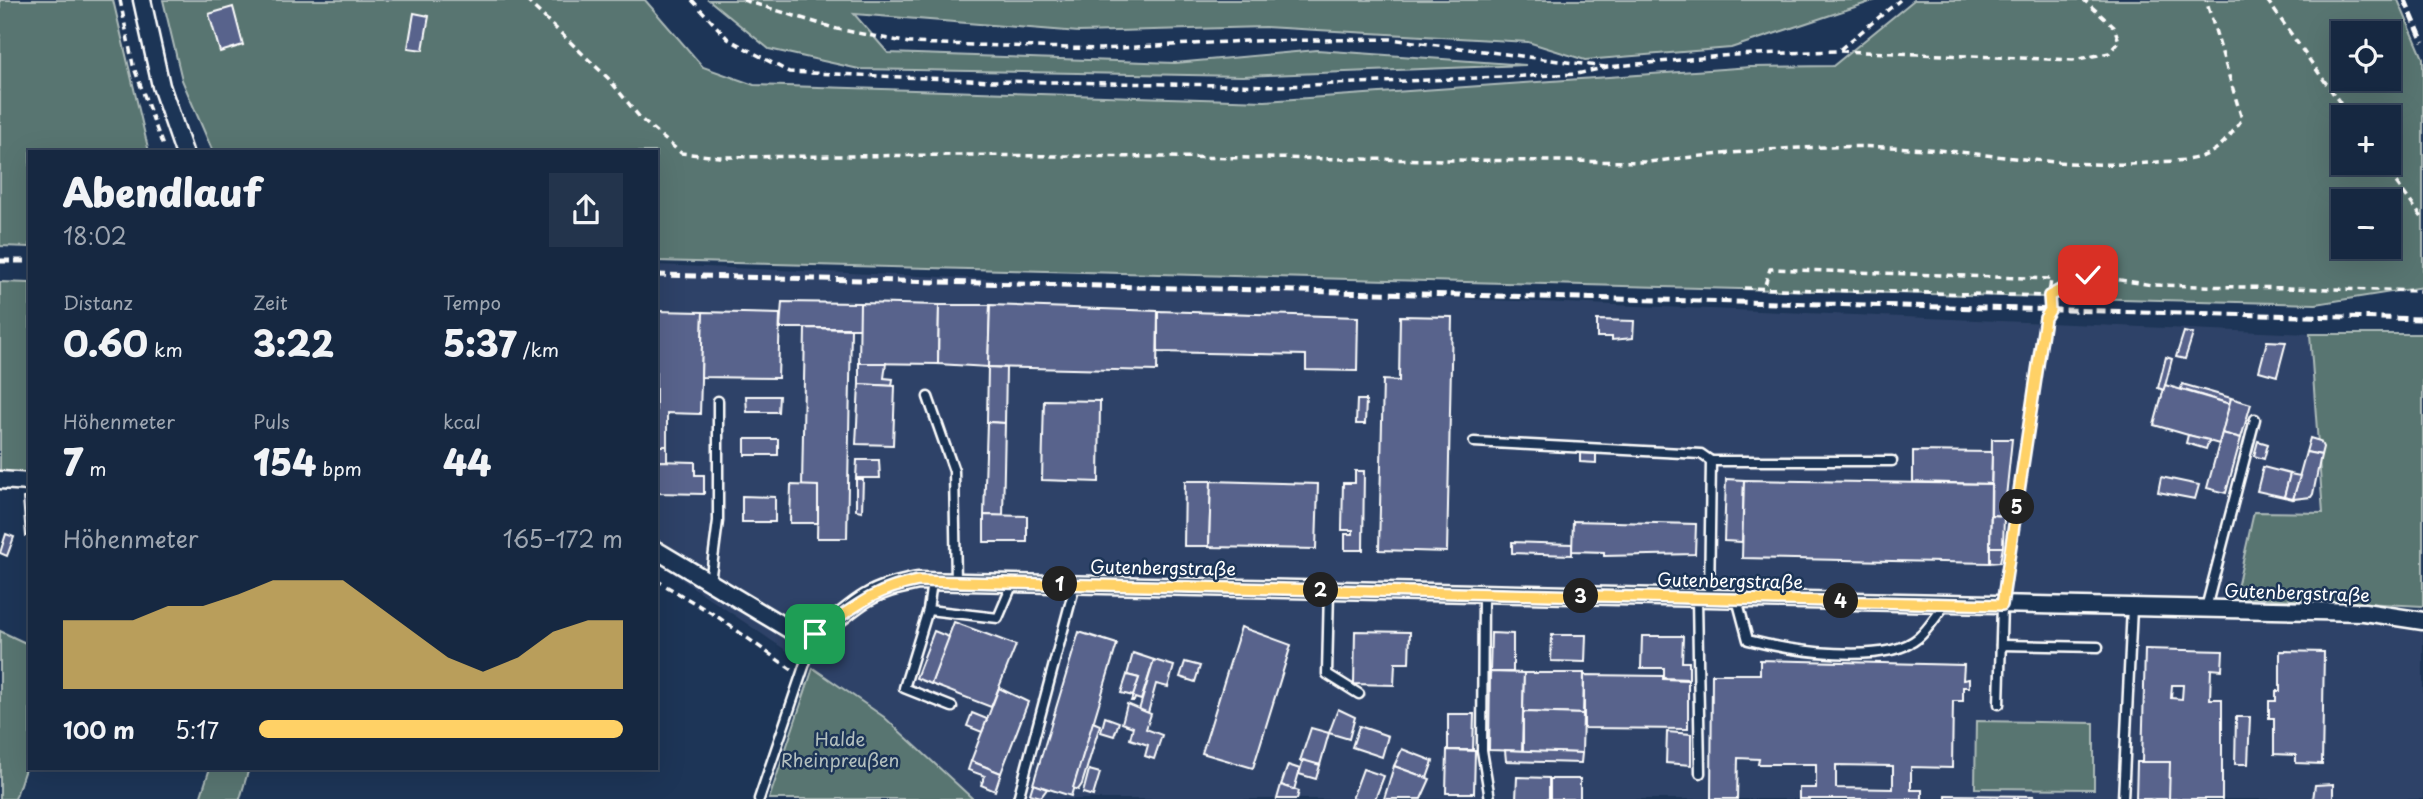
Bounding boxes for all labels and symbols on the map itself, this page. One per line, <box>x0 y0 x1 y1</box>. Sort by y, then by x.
pin <box>2058 245 2118 305</box>
pin: 5 <box>2000 490 2035 524</box>
street label: Gutenbergstraße <box>1090 552 1236 582</box>
street label: Gutenbergstraße <box>1657 565 1803 595</box>
pin: 1 <box>1042 566 1078 602</box>
pin: 2 <box>1304 572 1338 608</box>
street label: Gutenbergstraße <box>2224 576 2370 608</box>
pin: 3 <box>1564 578 1598 614</box>
pin: 4 <box>1824 584 1858 618</box>
pin <box>785 604 845 664</box>
park label: Halde Rheinpreußen <box>781 725 899 773</box>

